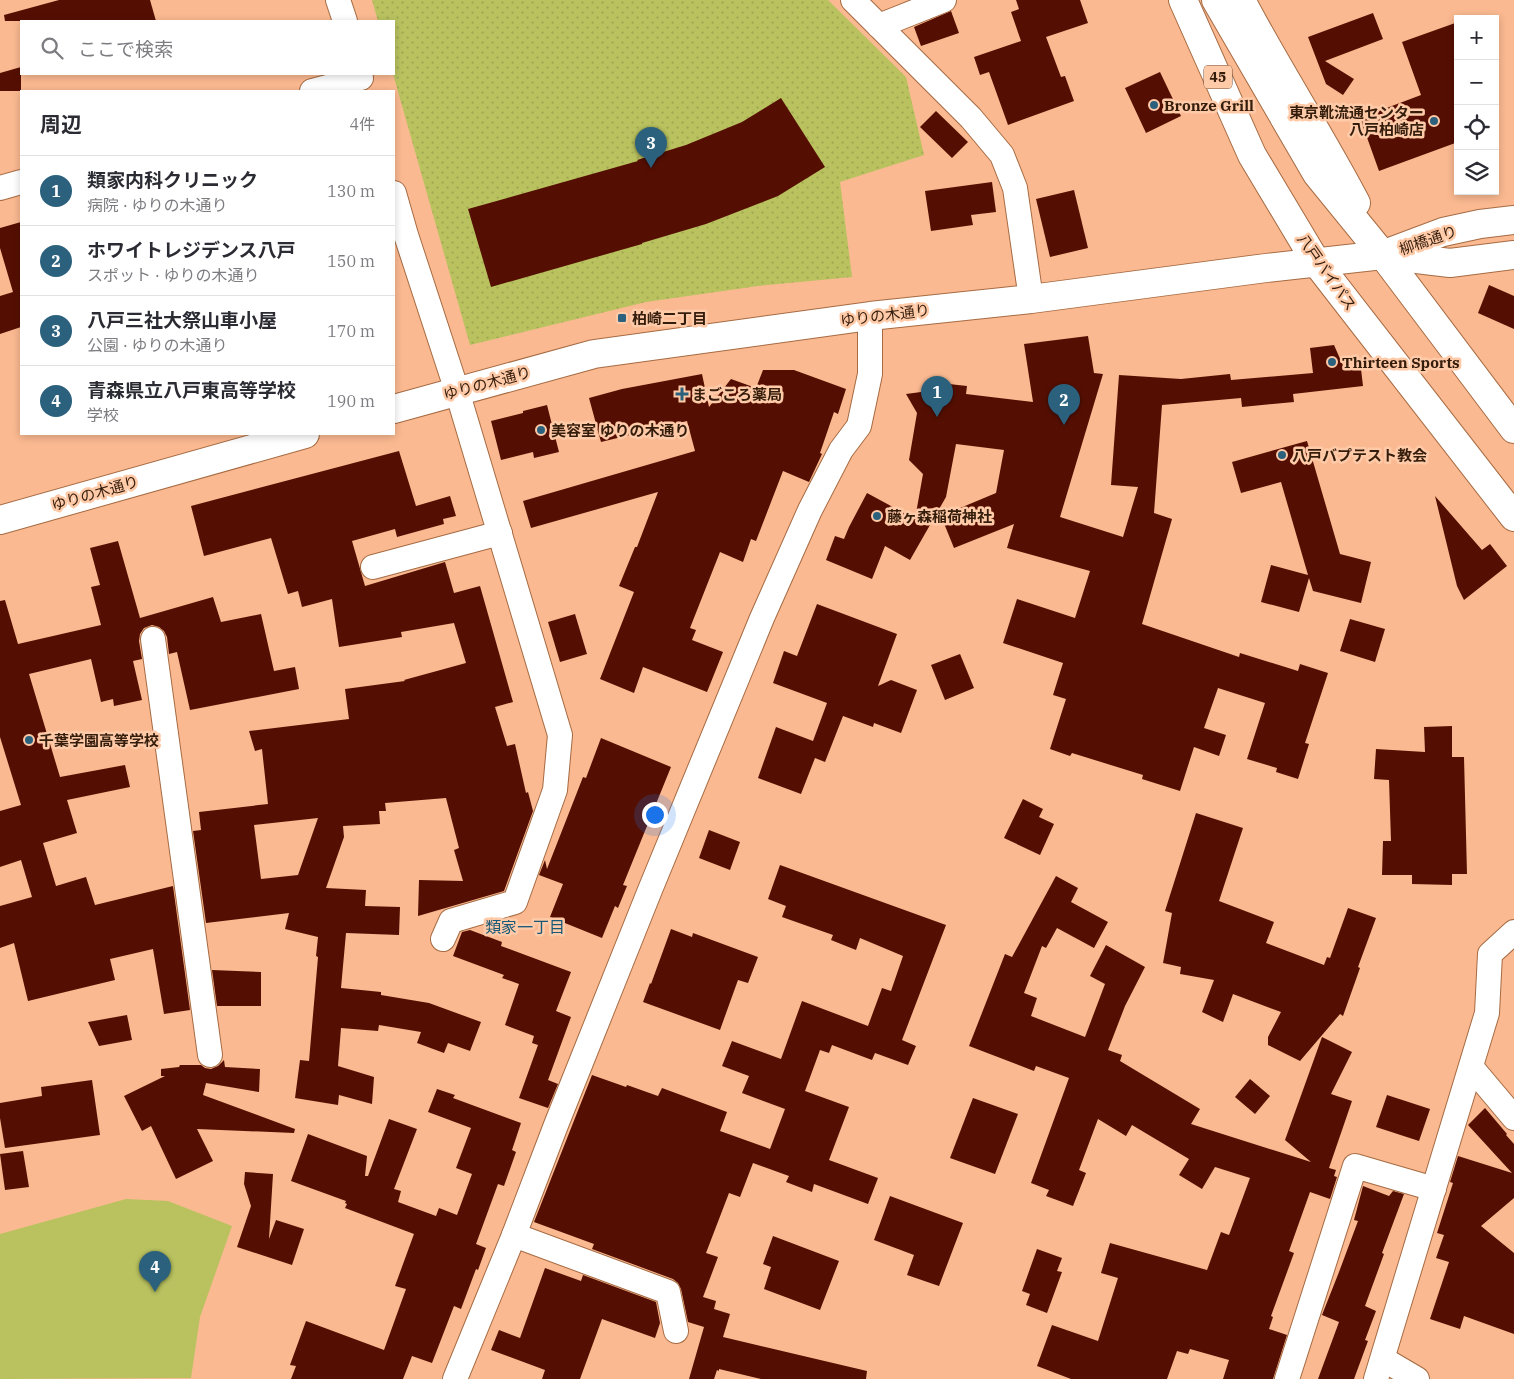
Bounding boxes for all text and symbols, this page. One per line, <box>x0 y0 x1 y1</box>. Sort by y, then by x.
map controls <box>1454 15 1499 195</box>
button: + <box>1454 15 1499 60</box>
search box <box>20 20 395 75</box>
icon: search <box>38 34 66 62</box>
text: ここで検索 <box>78 37 173 61</box>
button: − <box>1454 60 1499 105</box>
road number: 45 <box>1204 66 1232 88</box>
place label: Bronze Grill <box>1164 96 1254 115</box>
marker: Bronze Grill <box>1148 99 1160 111</box>
place label: 東京靴流通センター 八戸柏崎店 <box>1289 103 1424 139</box>
button: locate <box>1454 105 1499 150</box>
text: 周辺 <box>40 110 82 138</box>
text: 4件 <box>349 114 375 134</box>
marker: 東京靴流通センター 八戸柏崎店 <box>1428 115 1440 127</box>
pin: 3 <box>635 127 667 168</box>
button: layers <box>1454 150 1499 195</box>
text: 類家内科クリニック <box>87 168 258 192</box>
text: 1 <box>51 181 61 201</box>
text: 130 m <box>327 181 375 201</box>
text: 病院 · ゆりの木通り <box>87 195 228 215</box>
street label: 柳橋通り <box>1397 221 1459 259</box>
street label: 八戸バイパス <box>1293 230 1361 314</box>
text: ホワイトレジデンス八戸 <box>87 238 296 262</box>
text: 2 <box>51 251 61 271</box>
text: 150 m <box>327 251 375 271</box>
text: スポット · ゆりの木通り <box>87 265 260 285</box>
street label: ゆりの木通り <box>839 300 931 330</box>
text: 八戸三社大祭山車小屋 <box>87 308 277 332</box>
place label: 柏崎二丁目 <box>632 309 707 328</box>
marker: 柏崎二丁目 <box>616 312 628 324</box>
text: 3 <box>51 321 61 341</box>
text: 170 m <box>327 321 375 341</box>
text: 公園 · ゆりの木通り <box>87 335 228 355</box>
place label: Thirteen Sports <box>1342 353 1460 372</box>
marker: Thirteen Sports <box>1326 356 1338 368</box>
street label: ゆりの木通り <box>441 362 533 404</box>
pin: 1 <box>921 376 953 417</box>
text: 青森県立八戸東高等学校 <box>87 378 296 402</box>
pin: 2 <box>1048 384 1080 425</box>
place label: まごころ薬局 <box>692 385 782 404</box>
marker: まごころ薬局 <box>676 388 688 400</box>
text: 4 <box>51 391 61 411</box>
text: 190 m <box>327 391 375 411</box>
text: 学校 <box>87 405 119 425</box>
place label: 美容室 ゆりの木通り <box>551 421 689 440</box>
marker: 美容室 ゆりの木通り <box>535 424 547 436</box>
place label: 八戸バプテスト教会 <box>1292 446 1427 465</box>
marker: 八戸バプテスト教会 <box>1276 449 1288 461</box>
street label: ゆりの木通り <box>49 471 141 515</box>
place label: 藤ヶ森稲荷神社 <box>887 507 992 526</box>
marker: 藤ヶ森稲荷神社 <box>871 510 883 522</box>
place label: 千葉学園高等学校 <box>39 731 159 750</box>
marker: 千葉学園高等学校 <box>23 734 35 746</box>
your location <box>642 802 668 828</box>
district label: 類家一丁目 <box>485 917 565 937</box>
pin: 4 <box>139 1251 171 1292</box>

